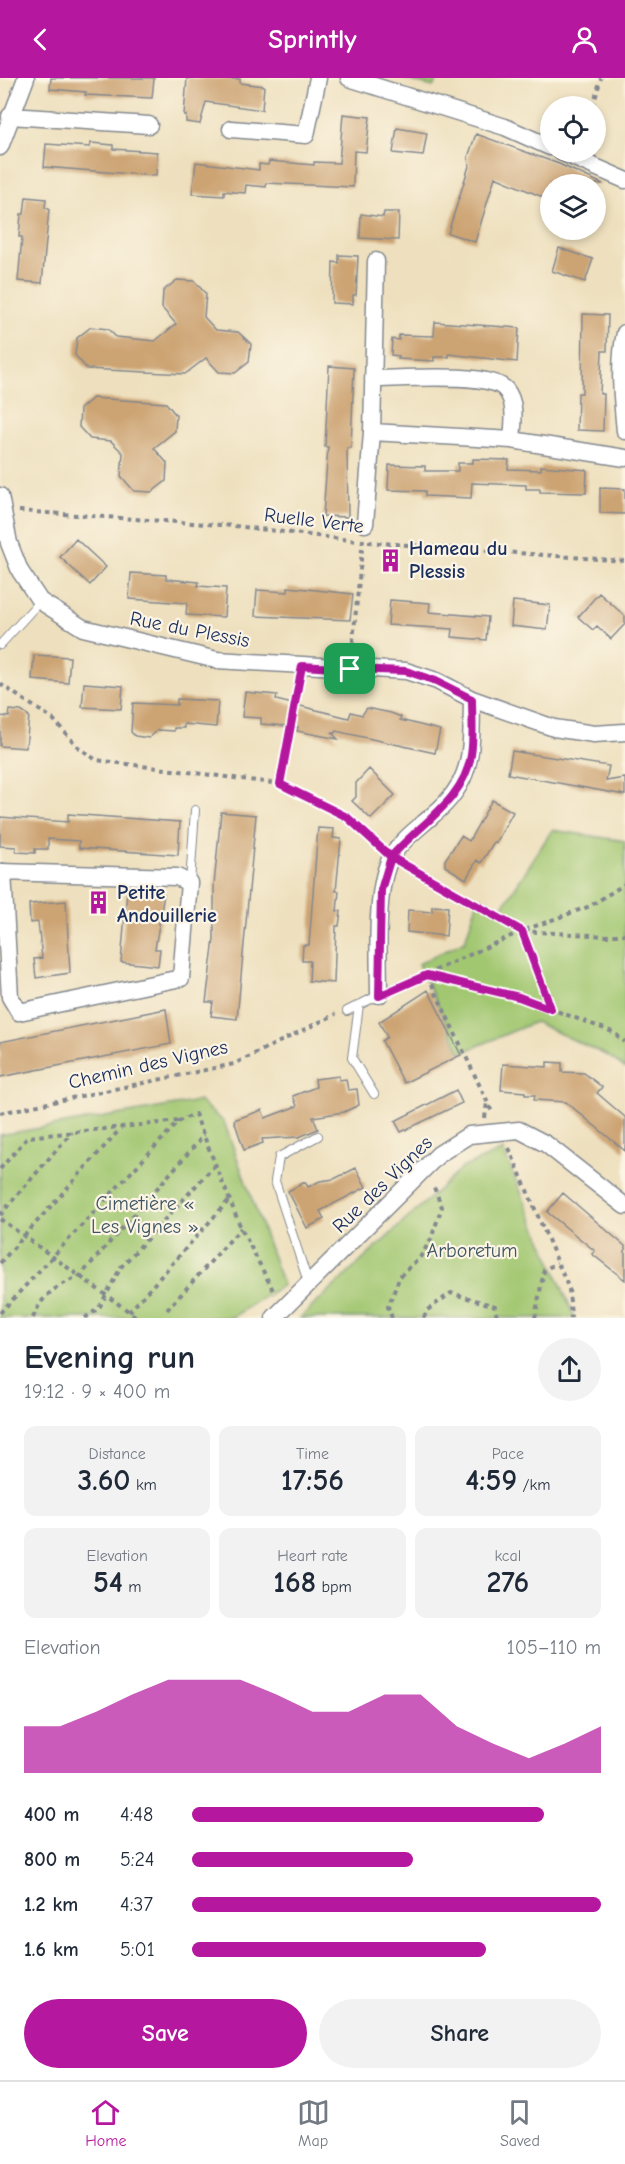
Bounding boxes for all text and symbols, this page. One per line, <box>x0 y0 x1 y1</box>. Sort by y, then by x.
icon: back <box>24 23 57 56</box>
icon: person <box>568 23 601 56</box>
text: Sprintly <box>268 24 357 55</box>
map controls <box>540 96 606 240</box>
button: locate <box>540 96 606 162</box>
button: layers <box>540 174 606 240</box>
street label: Ruelle Verte <box>263 503 365 538</box>
place label: Hameau du Plessis <box>409 537 508 583</box>
building icon: Hameau du Plessis <box>378 547 404 573</box>
street label: Rue du Plessis <box>128 607 252 652</box>
pin <box>324 643 375 694</box>
icon: arrive <box>333 652 366 685</box>
place label: Petite Andouillerie <box>117 881 217 927</box>
building icon: Petite Andouillerie <box>86 890 112 916</box>
street label: Chemin des Vignes <box>66 1035 230 1094</box>
street label: Rue des Vignes <box>328 1131 437 1238</box>
park label: Cimetière « Les Vignes » <box>91 1192 199 1238</box>
park label: Arboretum <box>427 1239 517 1262</box>
text: Evening run <box>24 1338 195 1376</box>
button: share <box>538 1338 601 1401</box>
text: 19:12 · 9 × 400 m <box>24 1380 170 1403</box>
text: Distance <box>89 1445 146 1463</box>
text: Time <box>296 1445 329 1463</box>
text: Pace <box>492 1445 524 1463</box>
text: 3.60 <box>77 1463 131 1498</box>
text: 17:56 <box>281 1463 344 1498</box>
text: 4:59 <box>465 1463 517 1498</box>
text: km <box>131 1476 157 1494</box>
text: /km <box>517 1476 550 1494</box>
text: Elevation <box>87 1547 148 1565</box>
text: Heart rate <box>277 1547 348 1565</box>
text: kcal <box>494 1547 521 1565</box>
text: 54 <box>93 1565 123 1600</box>
text: 168 <box>273 1565 316 1600</box>
text: 276 <box>487 1565 529 1600</box>
text: m <box>123 1578 141 1596</box>
text: bpm <box>316 1578 352 1596</box>
text: Elevation <box>24 1636 101 1659</box>
text: 105–110 m <box>507 1636 601 1659</box>
text: 400 m <box>24 1803 79 1826</box>
text: 4:48 <box>120 1803 153 1826</box>
text: 800 m <box>24 1848 80 1871</box>
text: 5:24 <box>120 1848 155 1871</box>
text: 1.2 km <box>24 1893 78 1916</box>
text: 4:37 <box>120 1893 153 1916</box>
text: 1.6 km <box>24 1938 79 1961</box>
text: 5:01 <box>120 1938 155 1961</box>
button: Save <box>24 1999 307 2068</box>
button: Share <box>319 1999 601 2068</box>
tab: Home <box>85 2096 126 2150</box>
tab: Map <box>297 2096 330 2150</box>
tab: Saved <box>500 2096 540 2150</box>

